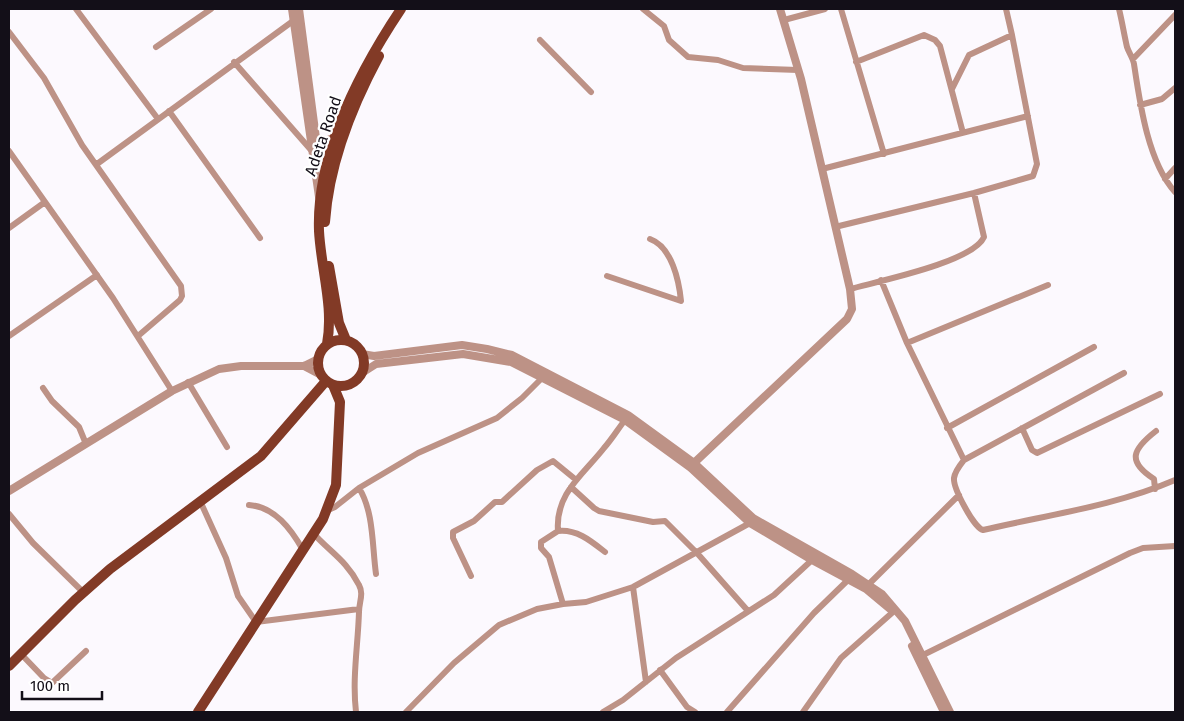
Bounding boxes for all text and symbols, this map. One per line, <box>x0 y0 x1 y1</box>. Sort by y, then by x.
street label: Adeta Road <box>301 94 345 178</box>
scale bar <box>22 668 102 700</box>
text: 100 m <box>30 677 70 695</box>

